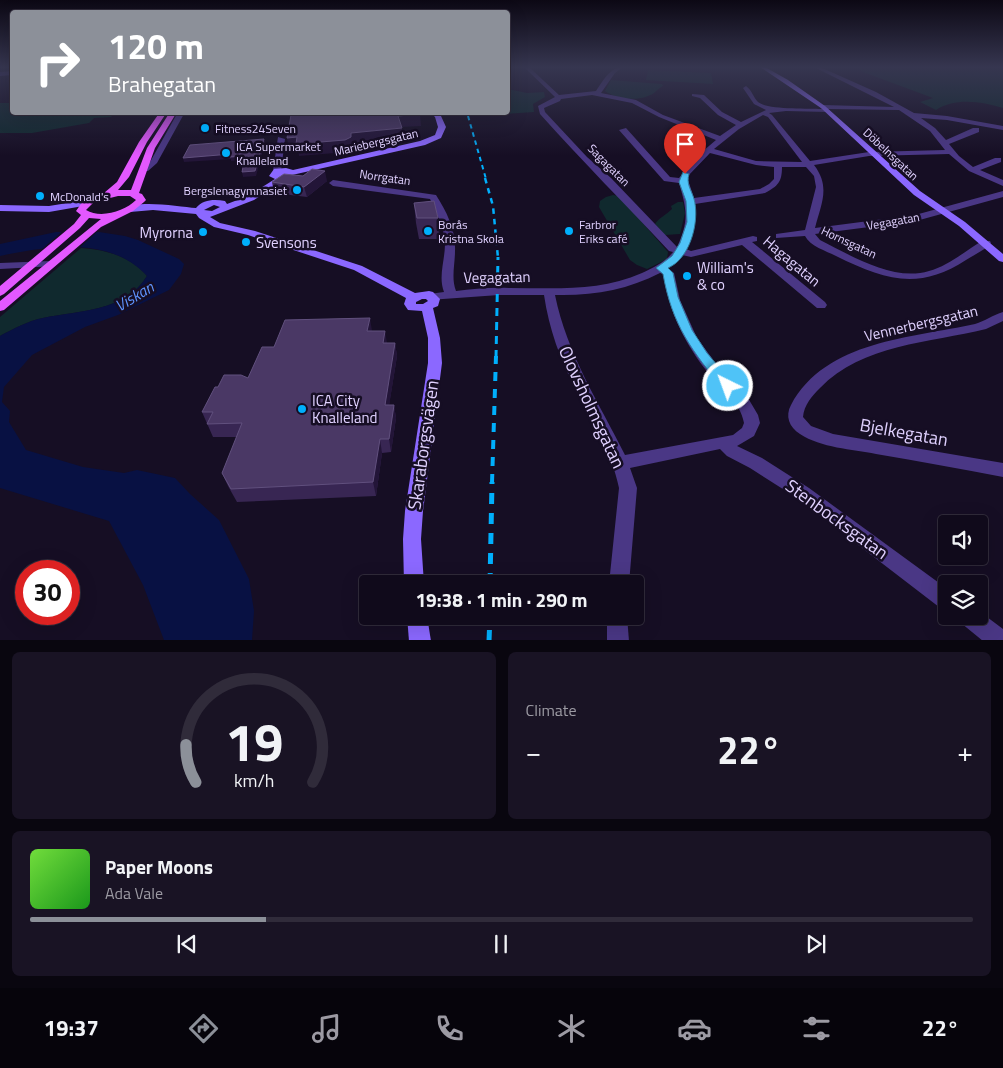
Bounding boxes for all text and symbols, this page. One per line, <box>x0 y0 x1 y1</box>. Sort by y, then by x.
text: 120 m <box>108 19 204 73</box>
icon: right <box>25 30 90 95</box>
text: Brahegatan <box>108 67 216 101</box>
place label: Fitness24Seven <box>215 119 296 138</box>
marker: Fitness24Seven <box>199 122 211 134</box>
street label: Mariebergsgatan <box>332 123 420 161</box>
pin <box>664 123 706 174</box>
street label: Döbelnsgatan <box>859 123 923 185</box>
icon: arrive <box>671 130 699 158</box>
place label: ICA Supermarket Knalleland <box>236 137 321 170</box>
street label: Sagagatan <box>583 139 635 191</box>
marker: ICA Supermarket Knalleland <box>220 147 232 159</box>
street label: Norrgatan <box>358 164 412 190</box>
place label: Bergslenagymnasiet <box>184 181 288 200</box>
marker: Bergslenagymnasiet <box>291 184 303 196</box>
place label: McDonald's <box>50 187 109 206</box>
marker: McDonald's <box>34 190 46 202</box>
street label: Vegagatan <box>865 207 921 235</box>
place label: Borås Kristna Skola <box>438 215 504 248</box>
place label: Farbror Eriks café <box>579 215 628 248</box>
place label: Myrorna <box>139 221 193 244</box>
street label: Hornsgatan <box>818 221 880 263</box>
marker: Borås Kristna Skola <box>422 225 434 237</box>
marker: Farbror Eriks café <box>563 225 575 237</box>
marker: Myrorna <box>197 226 209 238</box>
street label: Hagagatan <box>758 230 826 292</box>
place label: Svensons <box>256 231 317 254</box>
marker: Svensons <box>240 236 252 248</box>
place label: William's & co <box>697 256 754 296</box>
street label: Vegagatan <box>463 265 531 289</box>
marker: William's & co <box>681 270 693 282</box>
water label: Viskan <box>110 274 159 317</box>
street label: Vennerbergsgatan <box>862 299 980 347</box>
street label: Olovsholmsgatan <box>552 341 632 473</box>
position arrow <box>701 359 753 411</box>
street label: Skaraborgsvägen <box>401 378 445 512</box>
place label: ICA City Knalleland <box>312 389 378 429</box>
marker: ICA City Knalleland <box>296 403 308 415</box>
street label: Bjelkegatan <box>858 411 950 453</box>
street label: Stenbocksgatan <box>780 472 894 566</box>
map controls <box>938 515 988 625</box>
button: sound <box>938 515 988 565</box>
speed limit sign: 30 <box>15 560 80 625</box>
button: layers <box>938 575 988 625</box>
text: 19:38 · 1 min · 290 m <box>415 585 588 614</box>
text: Climate <box>526 698 577 722</box>
text: 19 <box>225 702 283 781</box>
text: 22° <box>717 721 781 779</box>
text: − <box>526 730 541 773</box>
text: + <box>957 730 973 773</box>
text: km/h <box>234 767 274 794</box>
text: Paper Moons <box>105 852 213 881</box>
text: Ada Vale <box>105 881 163 905</box>
icon: previous <box>173 930 201 958</box>
icon: pause <box>487 930 515 958</box>
icon: next <box>802 930 830 958</box>
text: 19:37 <box>44 1011 99 1045</box>
icon: directions <box>186 1011 221 1046</box>
icon: music <box>309 1011 344 1046</box>
icon: phone <box>432 1011 467 1046</box>
icon: climate <box>554 1011 589 1046</box>
icon: car <box>677 1011 712 1046</box>
icon: filters <box>799 1011 834 1046</box>
text: 22° <box>922 1011 959 1045</box>

